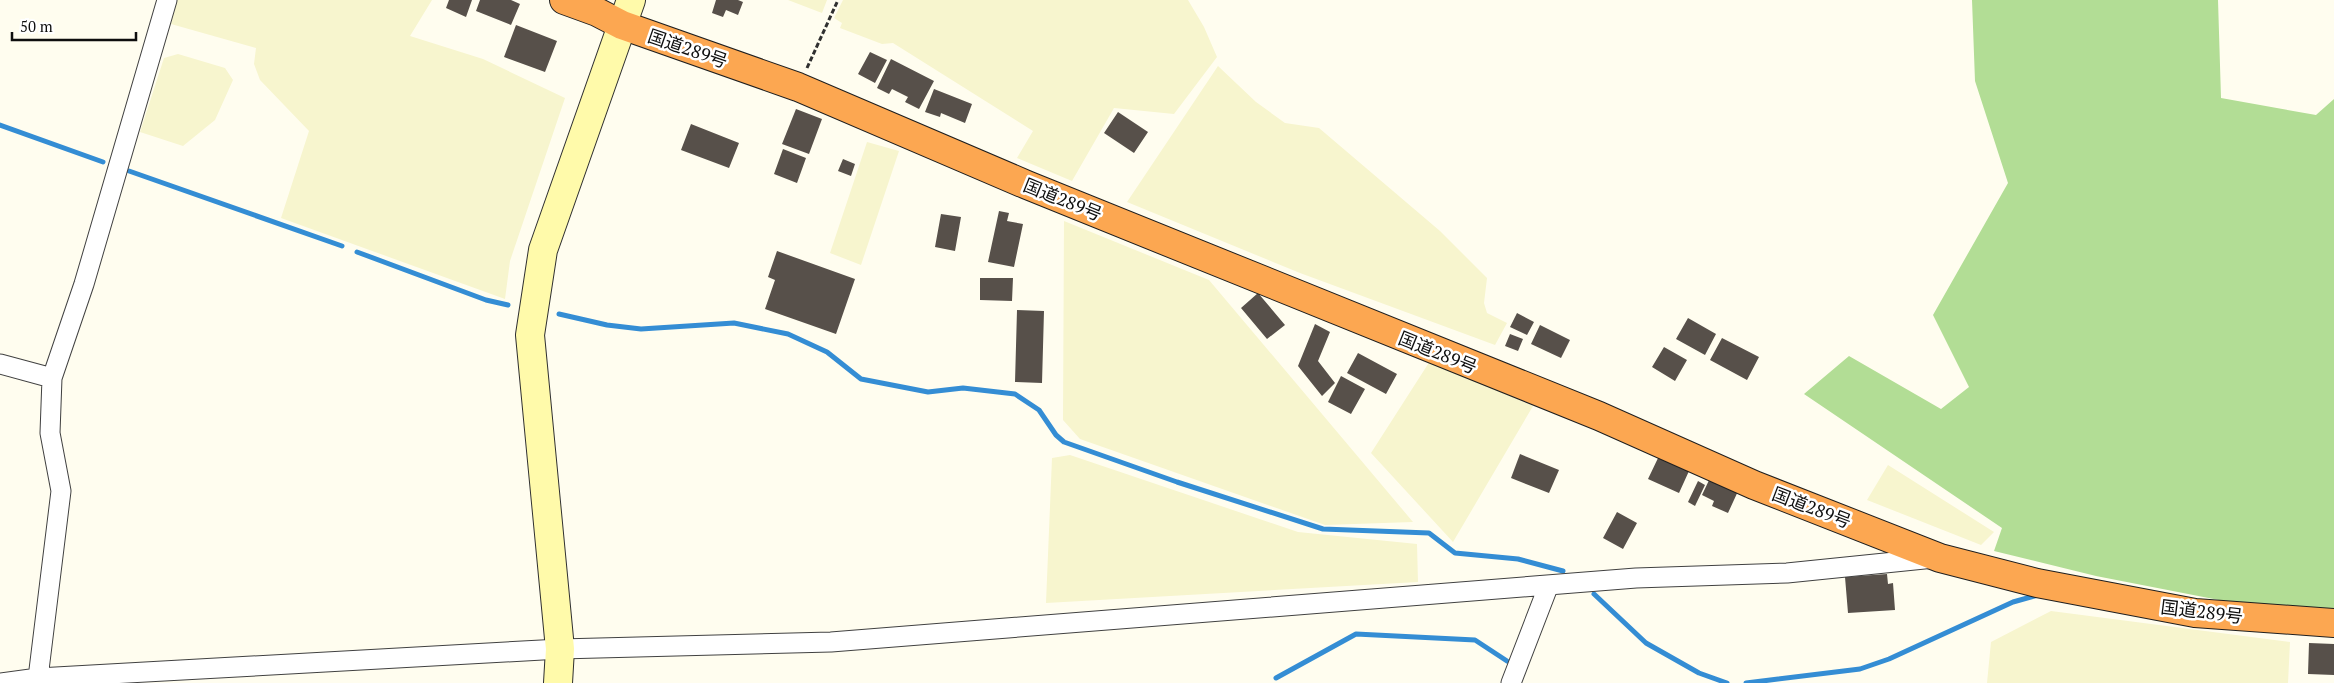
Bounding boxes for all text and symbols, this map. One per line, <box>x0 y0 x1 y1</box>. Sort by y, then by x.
scale bar <box>12 10 136 42</box>
text: 50 m <box>20 16 53 36</box>
street label: 国道289号 <box>645 23 731 73</box>
street label: 国道289号 <box>1020 172 1106 226</box>
street label: 国道289号 <box>1395 325 1481 379</box>
street label: 国道289号 <box>1769 481 1855 533</box>
street label: 国道289号 <box>2159 594 2245 628</box>

